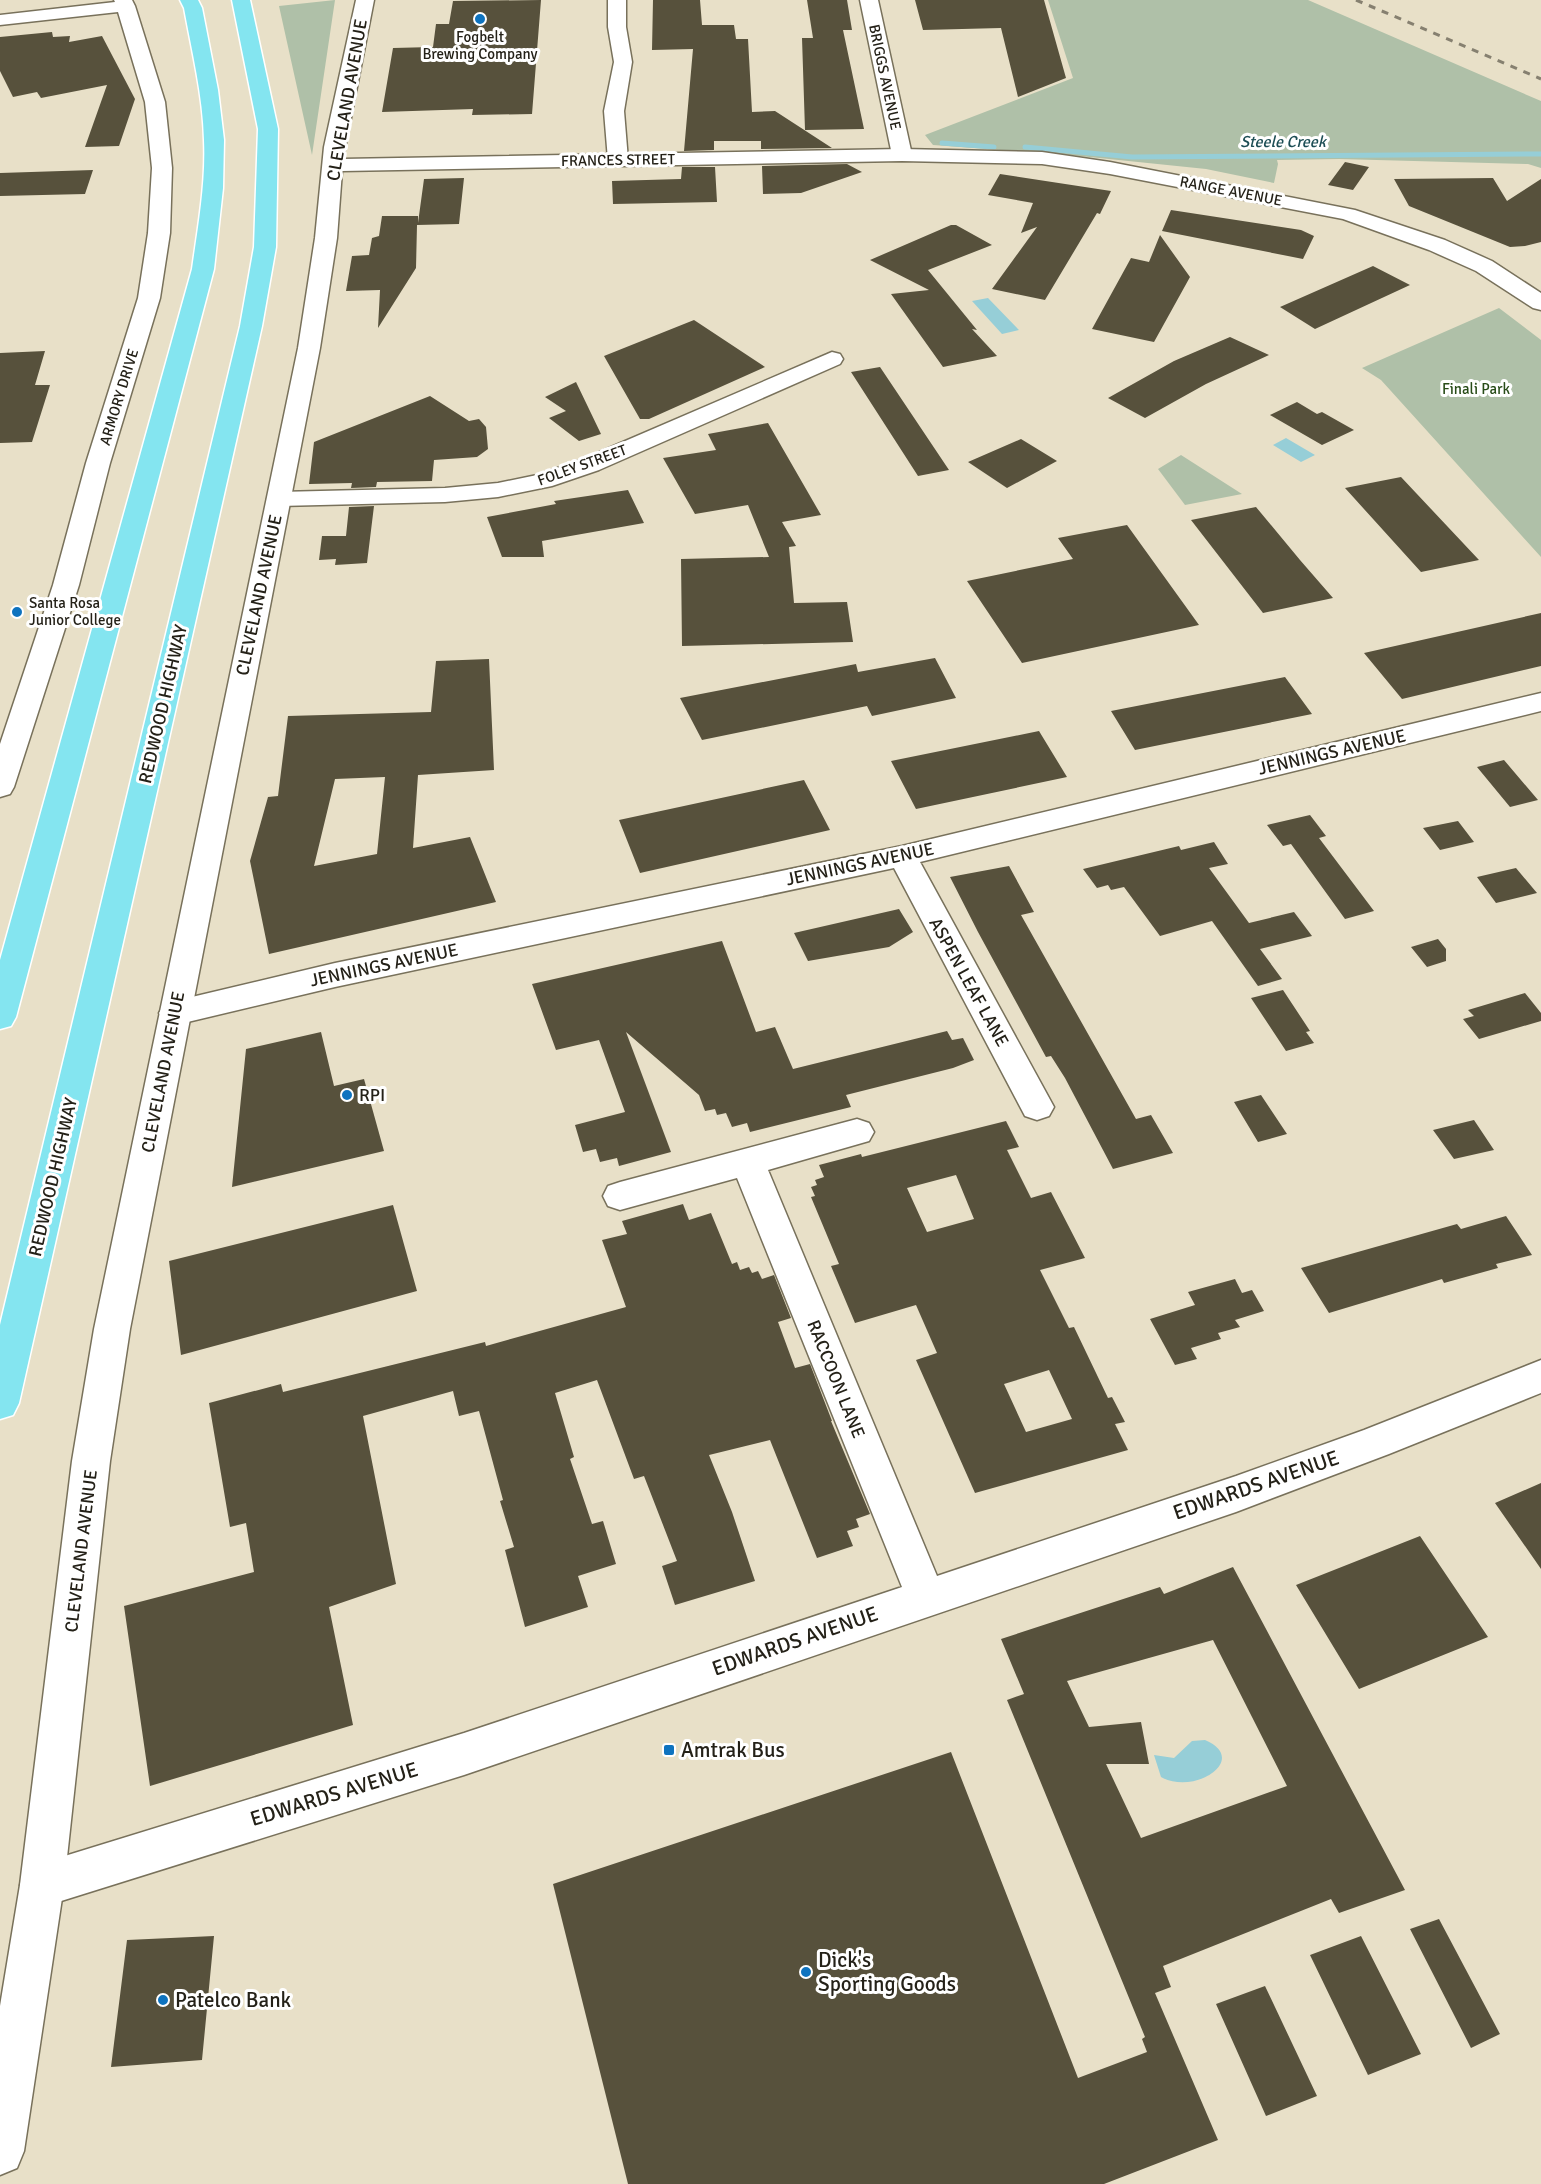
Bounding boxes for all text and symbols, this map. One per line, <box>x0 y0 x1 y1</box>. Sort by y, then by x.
marker: Fogbelt Brewing Company <box>473 12 487 26</box>
street label: CLEVELAND AVENUE <box>322 17 372 183</box>
street label: BRIGGS AVENUE <box>865 22 905 132</box>
place label: Fogbelt Brewing Company <box>422 28 538 63</box>
water label: Steele Creek <box>1240 132 1328 152</box>
street label: FRANCES STREET <box>561 150 676 170</box>
street label: RANGE AVENUE <box>1178 172 1284 210</box>
street label: ARMORY DRIVE <box>96 347 142 447</box>
park label: Finali Park <box>1442 380 1511 398</box>
street label: FOLEY STREET <box>535 440 630 489</box>
street label: CLEVELAND AVENUE <box>231 513 287 677</box>
place label: Santa Rosa Junior College <box>29 594 121 629</box>
marker: Santa Rosa Junior College <box>10 605 24 619</box>
street label: REDWOOD HIGHWAY <box>134 622 192 786</box>
street label: JENNINGS AVENUE <box>1256 724 1408 780</box>
street label: JENNINGS AVENUE <box>784 838 936 890</box>
street label: ASPEN LEAF LANE <box>924 914 1014 1050</box>
street label: JENNINGS AVENUE <box>308 939 460 991</box>
street label: CLEVELAND AVENUE <box>137 989 189 1155</box>
place label: RPI <box>359 1084 385 1106</box>
marker: RPI <box>340 1088 354 1102</box>
street label: REDWOOD HIGHWAY <box>24 1095 82 1259</box>
street label: RACCOON LANE <box>802 1317 870 1441</box>
street label: EDWARDS AVENUE <box>1169 1444 1343 1526</box>
street label: CLEVELAND AVENUE <box>60 1468 102 1634</box>
street label: EDWARDS AVENUE <box>708 1600 882 1682</box>
place label: Amtrak Bus <box>681 1737 785 1763</box>
marker: Amtrak Bus <box>662 1743 676 1757</box>
street label: EDWARDS AVENUE <box>247 1756 421 1832</box>
place label: Dick's Sporting Goods <box>818 1947 956 1997</box>
marker: Dick's Sporting Goods <box>799 1965 813 1979</box>
place label: Patelco Bank <box>175 1987 292 2013</box>
marker: Patelco Bank <box>156 1993 170 2007</box>

